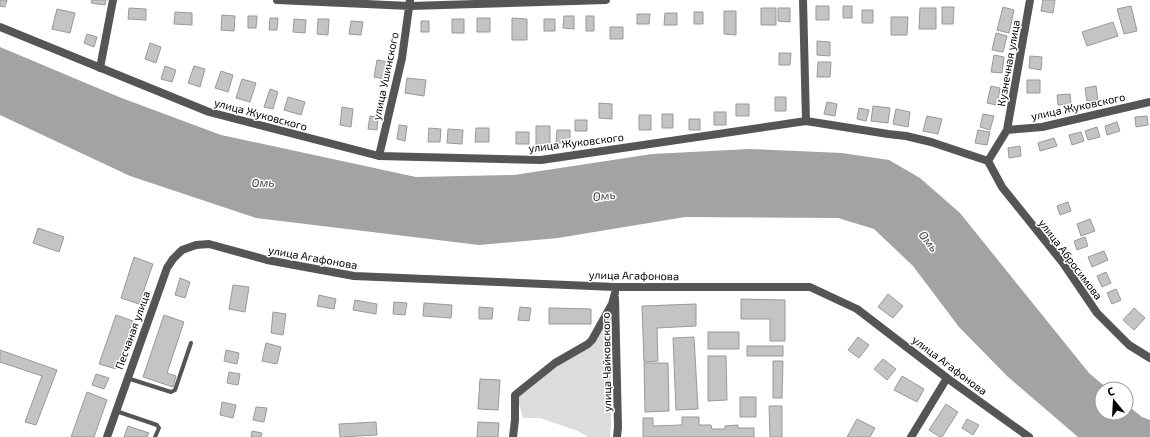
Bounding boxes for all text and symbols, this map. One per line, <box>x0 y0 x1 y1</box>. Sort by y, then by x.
street label: Кузнечная улица <box>994 19 1023 107</box>
street label: улица Ушинского <box>369 31 402 121</box>
street label: улица Жуковского <box>1030 90 1126 123</box>
street label: улица Жуковского <box>213 95 309 134</box>
street label: улица Жуковского <box>528 130 625 155</box>
water label: Омь <box>251 175 275 189</box>
water label: Омь <box>592 187 616 203</box>
street label: улица Абросимова <box>1036 216 1106 302</box>
water label: Омь <box>916 228 942 254</box>
street label: улица Агафонова <box>267 243 359 272</box>
street label: улица Агафонова <box>589 268 679 283</box>
street label: Песчаная улица <box>112 289 153 371</box>
street label: улица Чайковского <box>599 312 614 412</box>
street label: улица Агафонова <box>909 333 990 398</box>
north arrow <box>1094 381 1134 421</box>
text: С <box>1106 384 1116 398</box>

